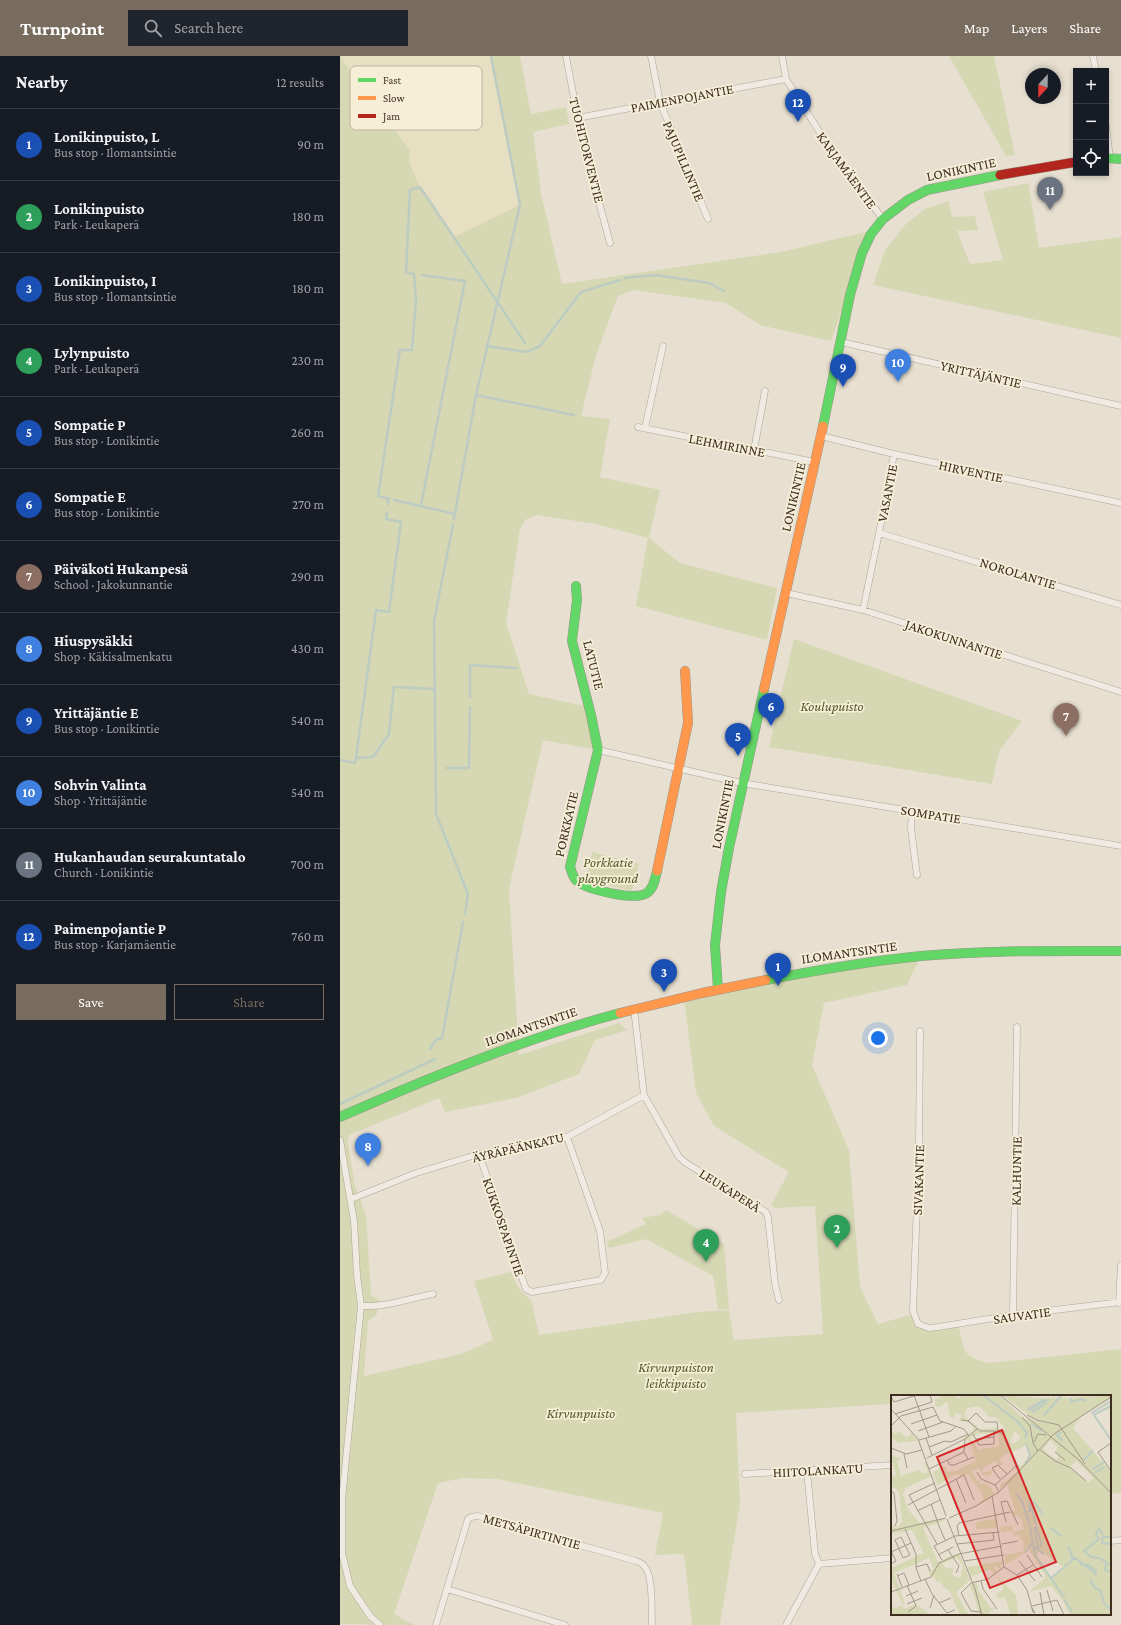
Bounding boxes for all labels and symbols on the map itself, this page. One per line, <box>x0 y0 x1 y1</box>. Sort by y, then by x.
legend <box>350 66 482 130</box>
north arrow <box>1025 68 1061 104</box>
text: Fast <box>383 74 402 86</box>
street label: PAIMENPOJANTIE <box>629 80 735 116</box>
pin: 12 <box>785 89 811 122</box>
text: Slow <box>383 92 405 104</box>
street label: TUOHITORVENTIE <box>566 96 608 205</box>
text: Jam <box>382 110 400 123</box>
street label: PAJUPILLINTIE <box>660 118 708 204</box>
street label: KARJAMÄENTIE <box>814 128 881 212</box>
street label: LONIKINTIE <box>925 154 998 184</box>
pin: 11 <box>1037 177 1063 210</box>
pin: 10 <box>885 349 911 382</box>
pin: 9 <box>830 354 856 387</box>
street label: YRITTÄJÄNTIE <box>939 357 1024 391</box>
street label: LEHMIRINNE <box>687 430 767 460</box>
street label: HIRVENTIE <box>937 456 1005 486</box>
street label: LONIKINTIE <box>777 460 809 533</box>
street label: VASANTIE <box>874 462 901 523</box>
street label: NOROLANTIE <box>978 554 1059 592</box>
street label: JAKOKUNNANTIE <box>901 615 1005 662</box>
street label: LATUTIE <box>580 639 608 692</box>
pin: 6 <box>758 693 784 726</box>
park label: Koulupuisto <box>800 698 864 714</box>
pin: 7 <box>1053 703 1079 736</box>
pin: 5 <box>725 723 751 756</box>
street label: LONIKINTIE <box>707 777 737 850</box>
street label: PORKKATIE <box>551 789 581 858</box>
street label: SOMPATIE <box>900 801 963 827</box>
park label: Porkkatie playground <box>577 854 638 886</box>
street label: ILOMANTSINTIE <box>800 937 898 967</box>
pin: 1 <box>765 953 791 986</box>
pin: 3 <box>651 959 677 992</box>
street label: ILOMANTSINTIE <box>483 1003 580 1049</box>
your location <box>868 1028 888 1048</box>
street label: ÄYRÄPÄÄNKATU <box>471 1129 565 1165</box>
pin: 8 <box>355 1133 381 1166</box>
street label: KALHUNTIE <box>1007 1136 1025 1206</box>
street label: SIVAKANTIE <box>909 1144 927 1216</box>
street label: LEUKAPERÄ <box>696 1165 764 1215</box>
street label: KUKKOSPAPINTIE <box>480 1176 528 1279</box>
pin: 2 <box>824 1215 850 1248</box>
pin: 4 <box>693 1229 719 1262</box>
street label: SAUVATIE <box>992 1303 1052 1327</box>
park label: Kirvunpuiston leikkipuisto <box>638 1359 714 1391</box>
inset map <box>891 1395 1111 1615</box>
park label: Kirvunpuisto <box>547 1405 615 1421</box>
street label: HIITOLANKATU <box>772 1460 864 1480</box>
street label: METSÄPIRTINTIE <box>481 1509 583 1553</box>

